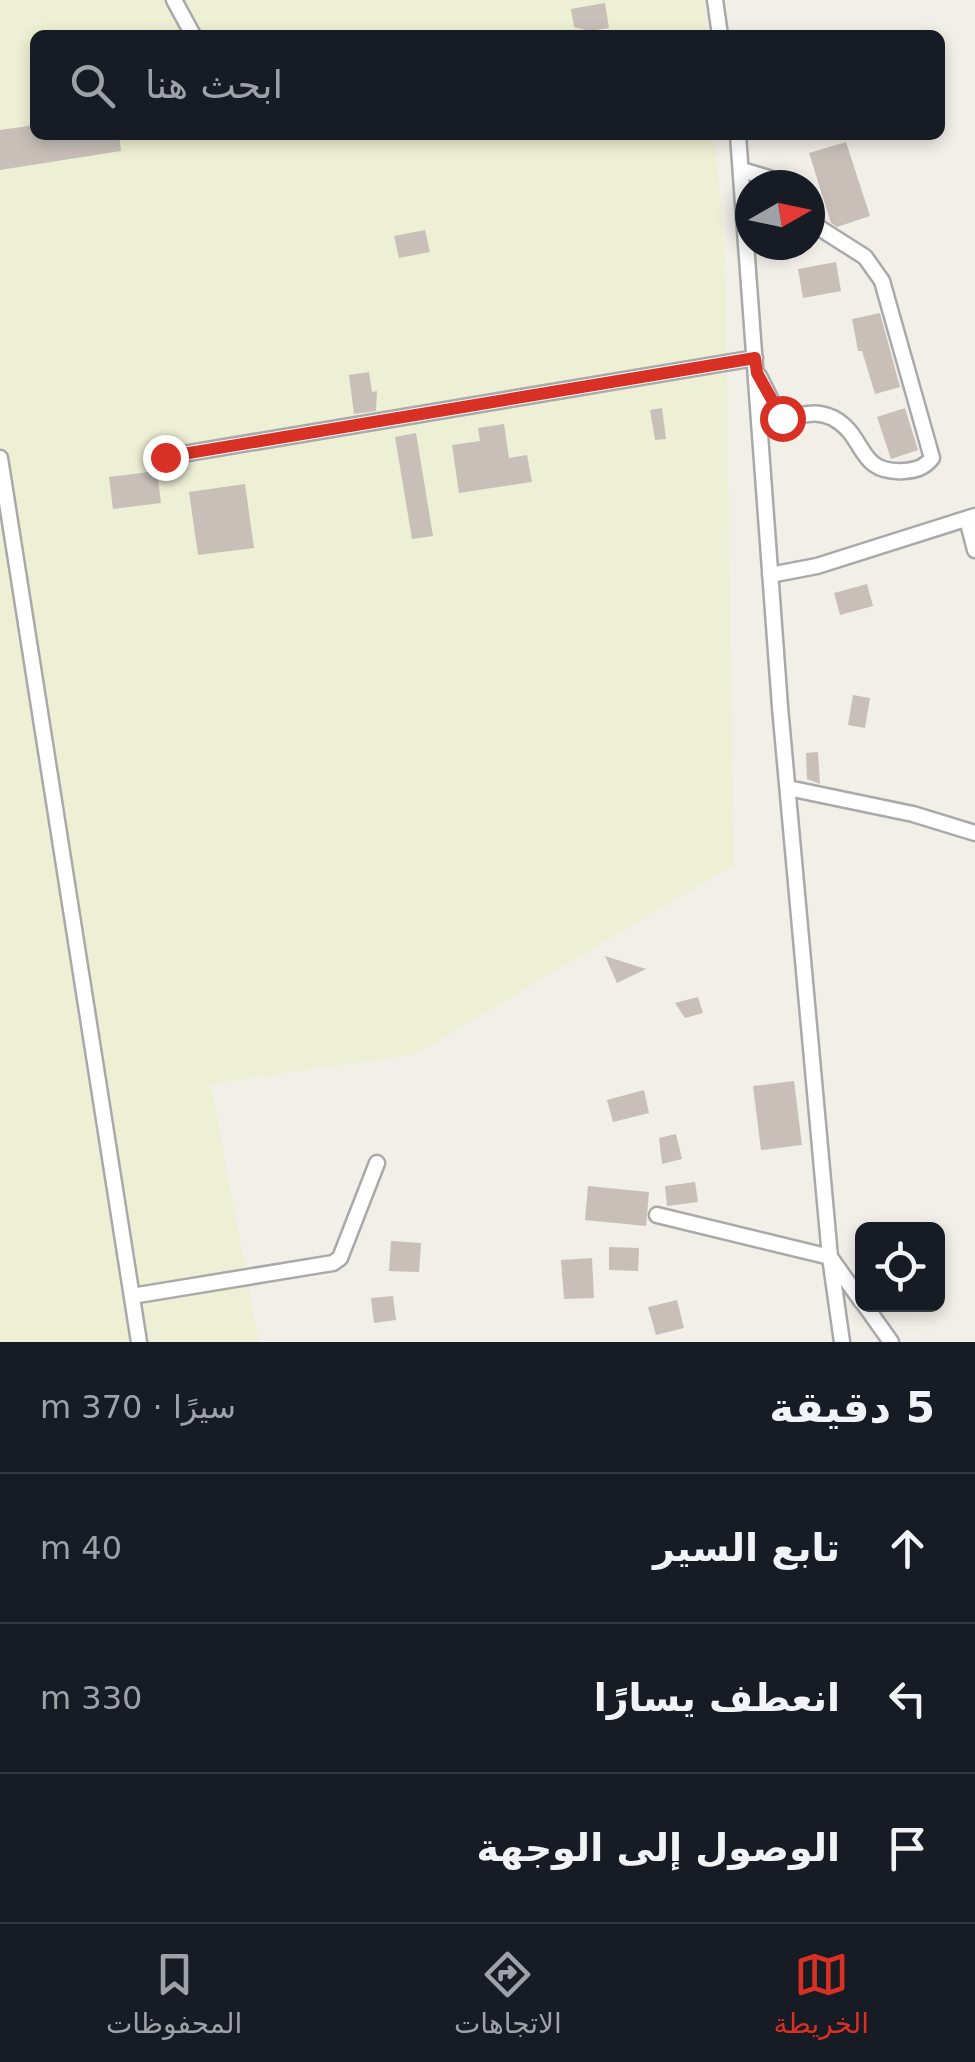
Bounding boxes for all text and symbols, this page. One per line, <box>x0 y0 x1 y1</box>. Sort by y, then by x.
search box <box>30 30 945 140</box>
icon: search <box>65 58 120 113</box>
text: ابحث هنا <box>145 63 283 107</box>
north arrow <box>735 170 825 260</box>
route start <box>760 396 806 442</box>
route end <box>143 435 189 481</box>
map controls <box>855 1222 945 1312</box>
button: locate <box>855 1222 945 1312</box>
text: 5 دقيقة <box>769 1383 935 1432</box>
text: سيرًا · 370 m <box>40 1388 236 1426</box>
icon: ahead <box>880 1521 935 1576</box>
text: تابع السير <box>653 1526 840 1570</box>
text: 40 m <box>40 1529 122 1567</box>
icon: left <box>880 1671 935 1726</box>
text: انعطف يسارًا <box>594 1676 840 1720</box>
text: 330 m <box>40 1679 142 1717</box>
icon: arrive <box>880 1821 935 1876</box>
text: الوصول إلى الوجهة <box>477 1826 840 1870</box>
tab: المحفوظات <box>106 1947 242 2040</box>
tab: الاتجاهات <box>454 1947 562 2040</box>
tab: الخريطة <box>774 1947 869 2040</box>

